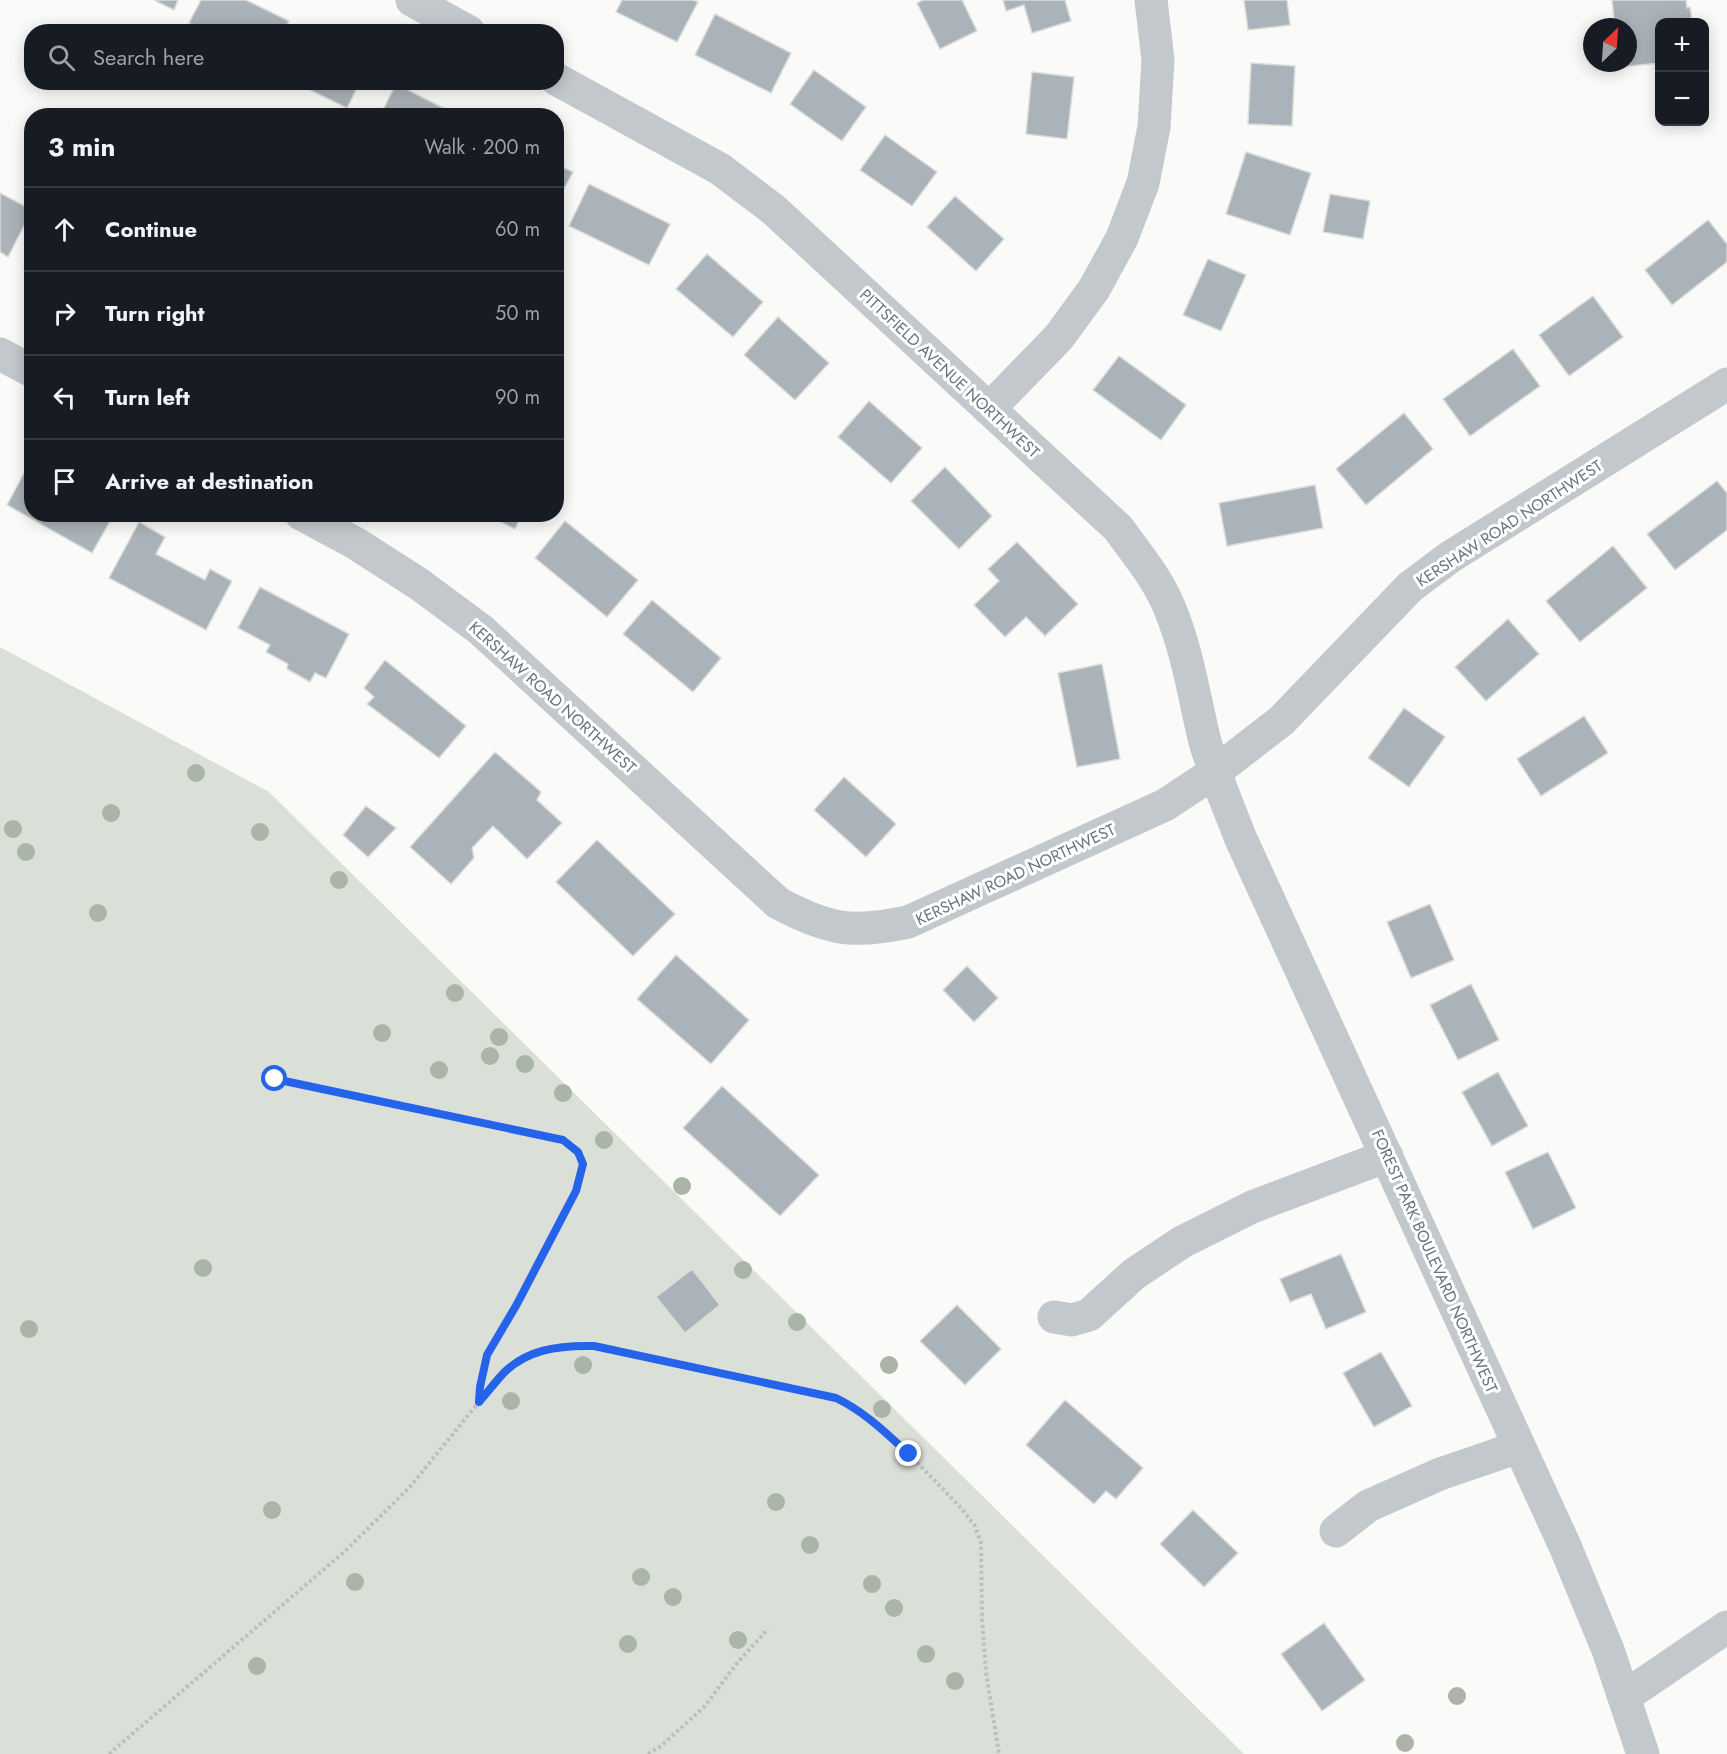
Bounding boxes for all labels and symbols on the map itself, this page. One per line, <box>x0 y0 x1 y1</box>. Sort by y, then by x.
north arrow <box>1583 18 1637 72</box>
street label: PITTSFIELD AVENUE NORTHWEST <box>855 284 1045 463</box>
street label: KERSHAW ROAD NORTHWEST <box>1412 454 1607 592</box>
street label: KERSHAW ROAD NORTHWEST <box>464 616 642 779</box>
street label: KERSHAW ROAD NORTHWEST <box>912 818 1119 931</box>
route start <box>261 1065 287 1091</box>
street label: FOREST PARK BOULEVARD NORTHWEST <box>1366 1126 1503 1397</box>
route end <box>895 1440 921 1466</box>

